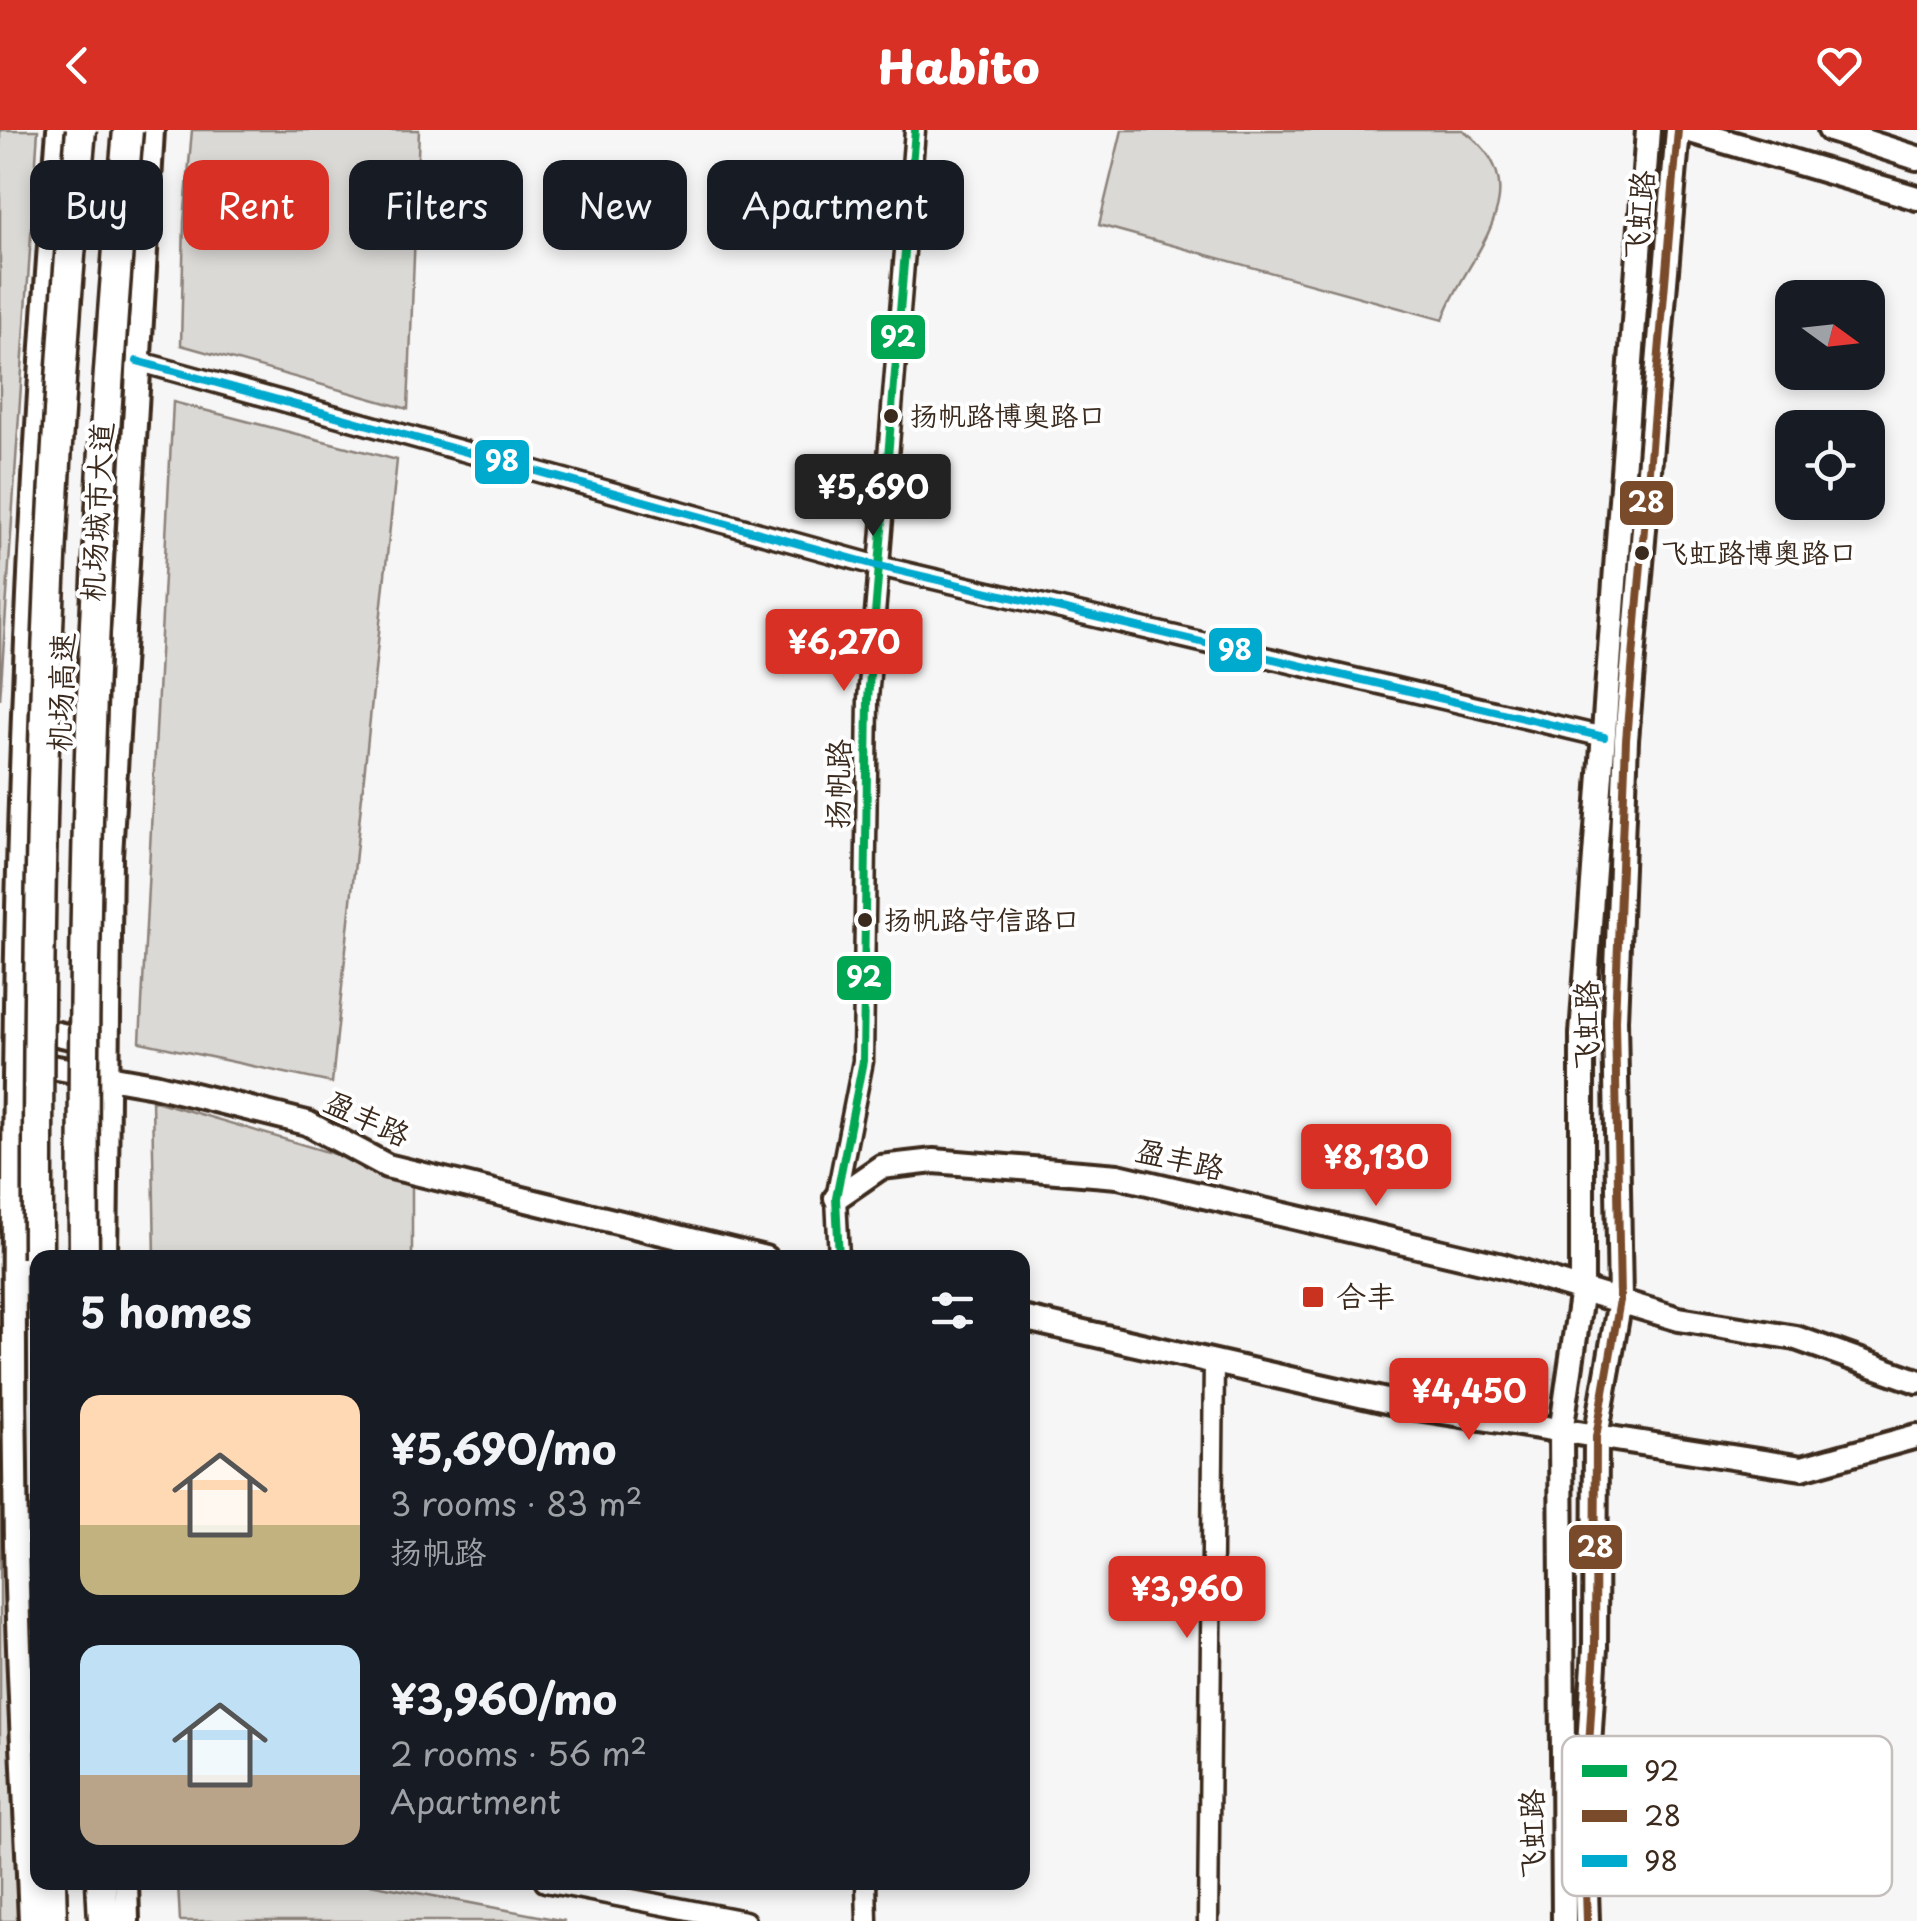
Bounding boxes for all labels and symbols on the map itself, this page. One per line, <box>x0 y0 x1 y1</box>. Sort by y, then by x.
street label: 飞虹路 <box>1611 168 1664 262</box>
north arrow <box>1775 280 1885 390</box>
line badge: 92 <box>869 313 927 361</box>
text: 92 <box>880 314 916 357</box>
place label: 扬帆路博奥路口 <box>910 393 1106 436</box>
marker: 扬帆路博奥路口 <box>881 406 901 426</box>
street label: 机场城市大道 <box>68 421 123 603</box>
line badge: 98 <box>473 438 531 486</box>
text: 98 <box>485 438 519 481</box>
pin: ¥5,690 <box>792 454 954 539</box>
line badge: 28 <box>1618 479 1675 527</box>
text: 28 <box>1627 479 1665 522</box>
place label: 飞虹路博奥路口 <box>1661 530 1857 573</box>
marker: 飞虹路博奥路口 <box>1632 543 1652 563</box>
pin: ¥6,270 <box>763 609 925 694</box>
line badge: 98 <box>1207 626 1264 674</box>
text: 98 <box>1218 627 1252 670</box>
street label: 机场高速 <box>35 631 84 753</box>
street label: 扬帆路 <box>813 739 860 829</box>
place label: 扬帆路守信路口 <box>884 897 1080 940</box>
marker: 扬帆路守信路口 <box>855 910 875 930</box>
line badge: 92 <box>835 954 893 1002</box>
text: 92 <box>846 954 882 997</box>
street label: 飞虹路 <box>1562 980 1607 1070</box>
street label: 盈丰路 <box>318 1077 418 1156</box>
pin: ¥8,130 <box>1295 1124 1457 1209</box>
street label: 盈丰路 <box>1132 1126 1229 1190</box>
place label: 合丰 <box>1336 1272 1396 1317</box>
marker: 合丰 <box>1300 1284 1326 1310</box>
pin: ¥4,450 <box>1388 1358 1550 1443</box>
line badge: 28 <box>1567 1523 1624 1571</box>
text: 28 <box>1576 1524 1614 1567</box>
pin: ¥3,960 <box>1106 1556 1268 1641</box>
legend <box>1562 1736 1892 1896</box>
text: 92 <box>1644 1748 1679 1791</box>
street label: 飞虹路 <box>1507 1789 1554 1879</box>
text: 28 <box>1644 1793 1681 1836</box>
text: 98 <box>1644 1838 1678 1881</box>

